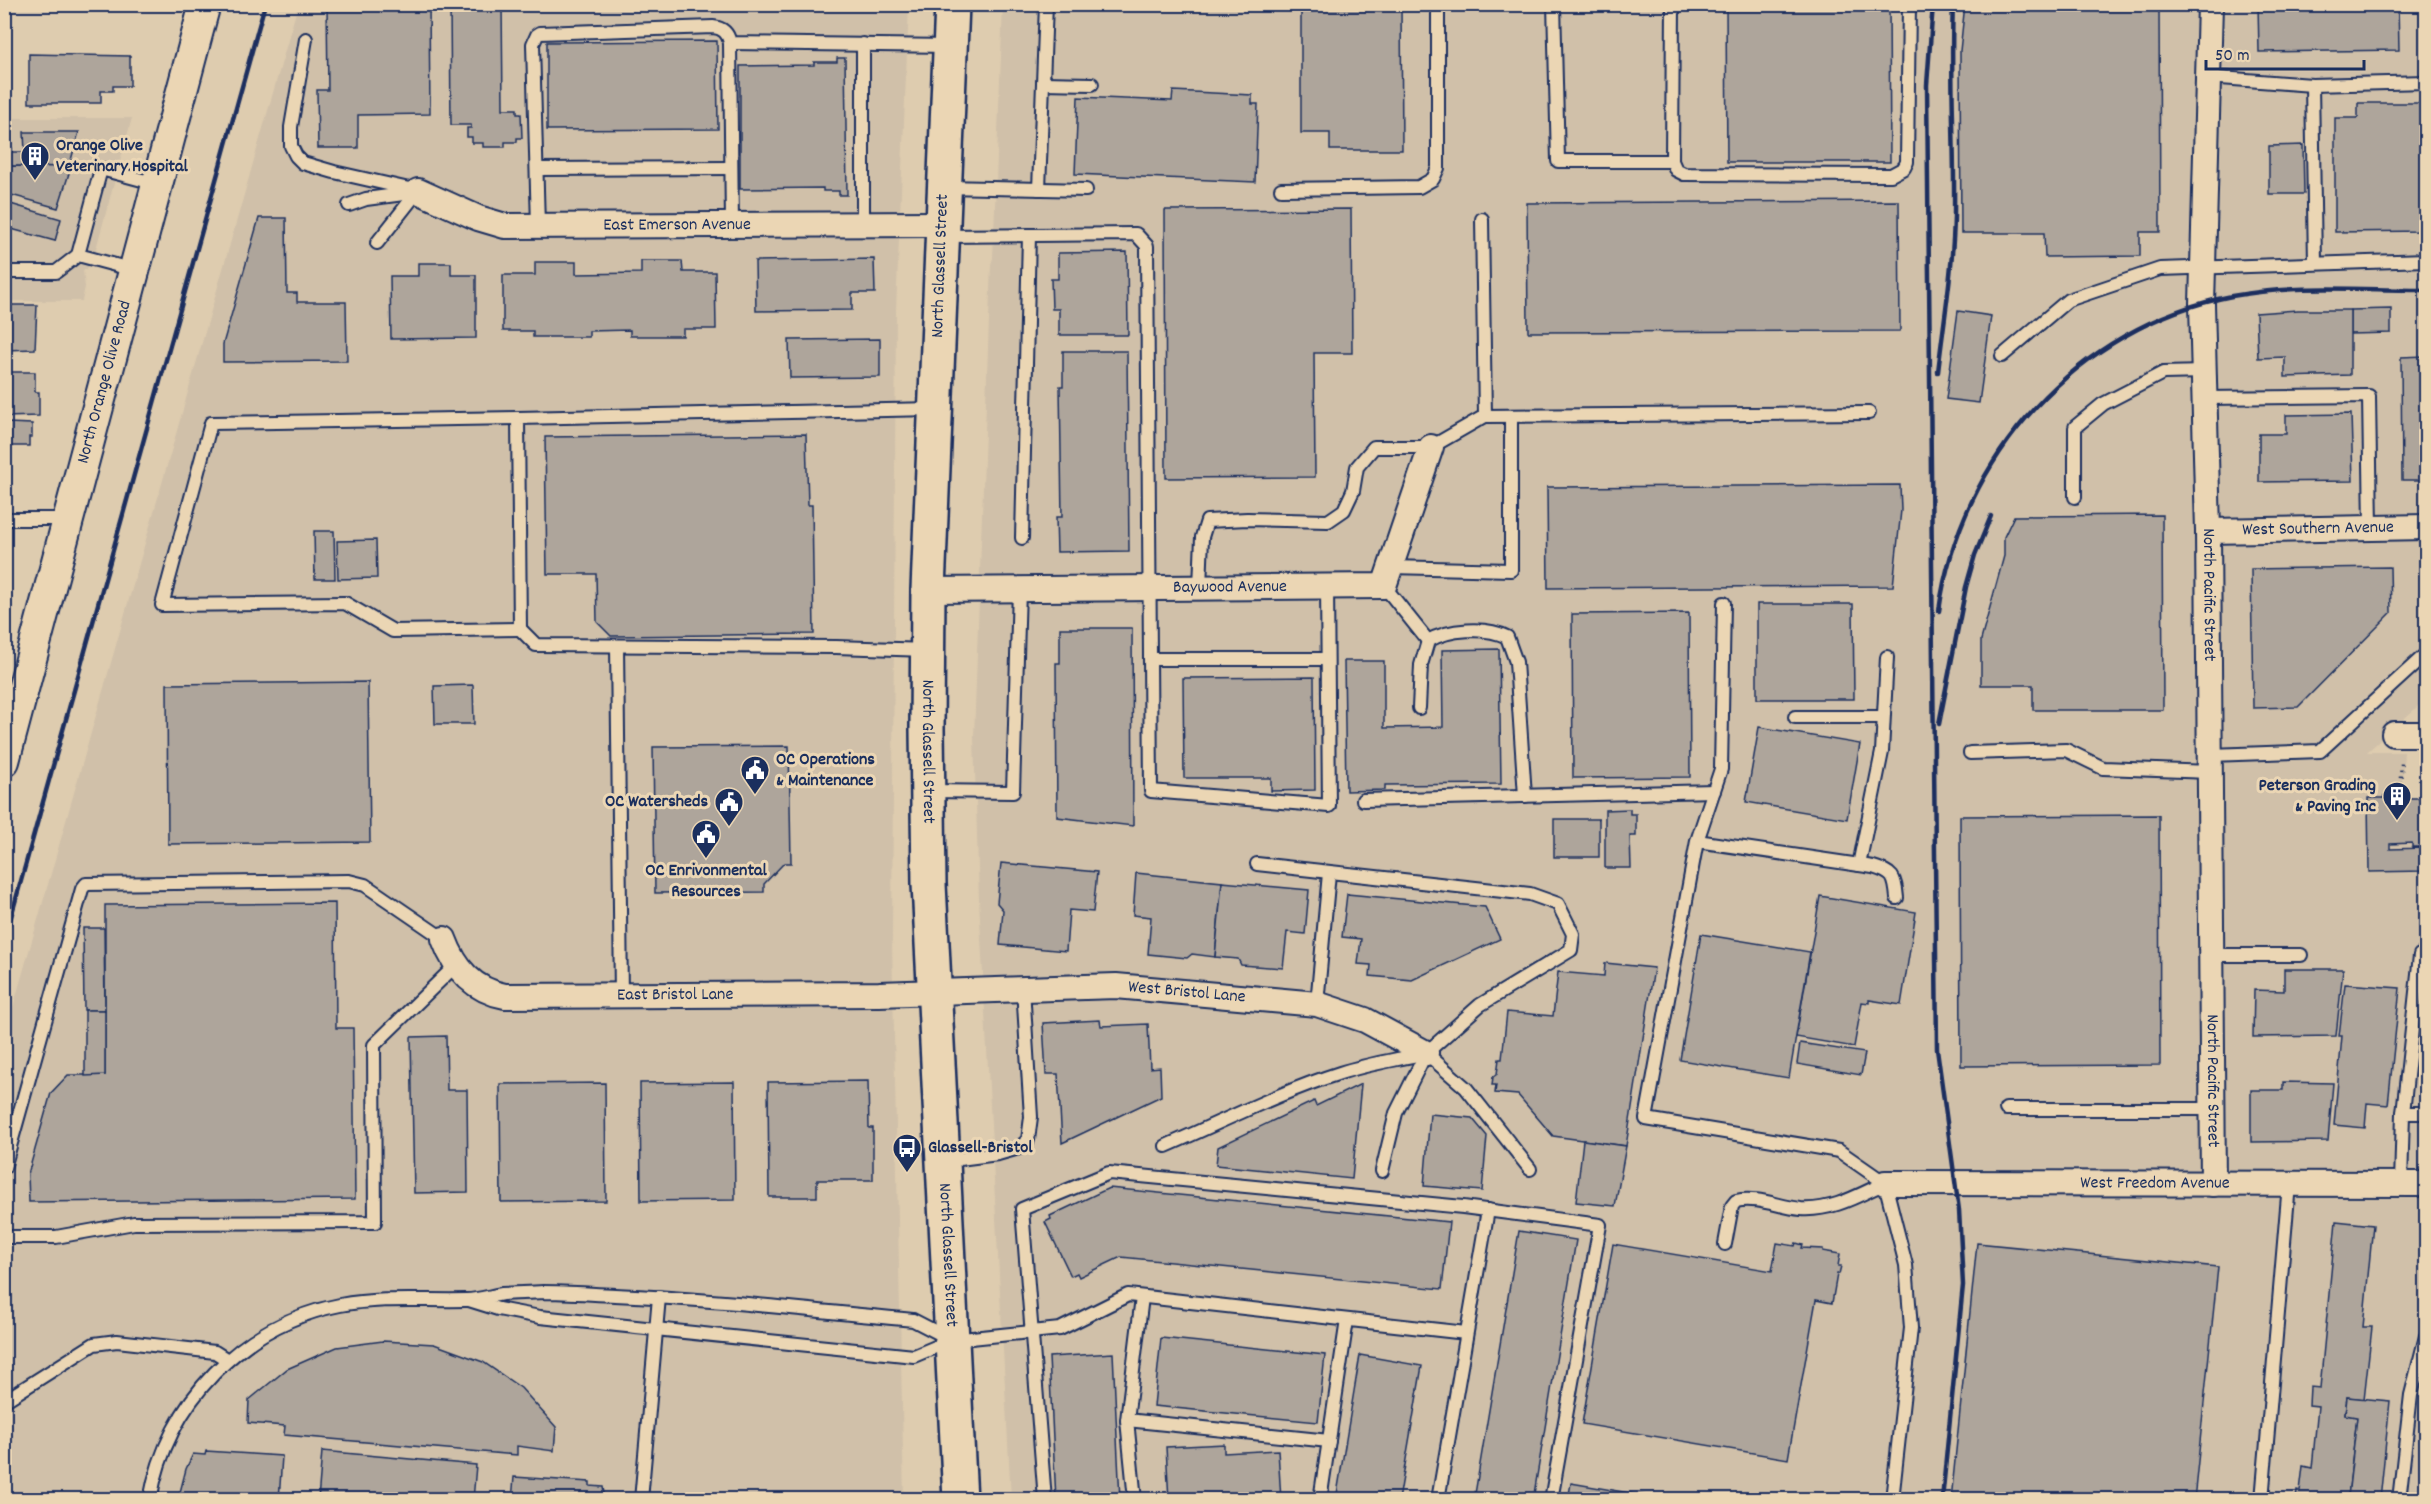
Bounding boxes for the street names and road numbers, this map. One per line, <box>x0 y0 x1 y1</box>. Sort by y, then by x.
street label: North Glassell Street <box>926 193 956 338</box>
street label: East Emerson Avenue <box>603 212 751 238</box>
street label: North Orange Olive Road <box>71 298 138 466</box>
street label: West Southern Avenue <box>2242 515 2394 543</box>
street label: North Pacific Street <box>2195 528 2222 662</box>
street label: Baywood Avenue <box>1173 574 1287 600</box>
street label: North Glassell Street <box>914 679 941 824</box>
street label: West Bristol Lane <box>1127 975 1247 1010</box>
street label: East Bristol Lane <box>617 982 733 1008</box>
street label: North Pacific Street <box>2199 1014 2225 1148</box>
street label: West Freedom Avenue <box>2080 1171 2230 1196</box>
street label: North Glassell Street <box>932 1182 964 1328</box>

